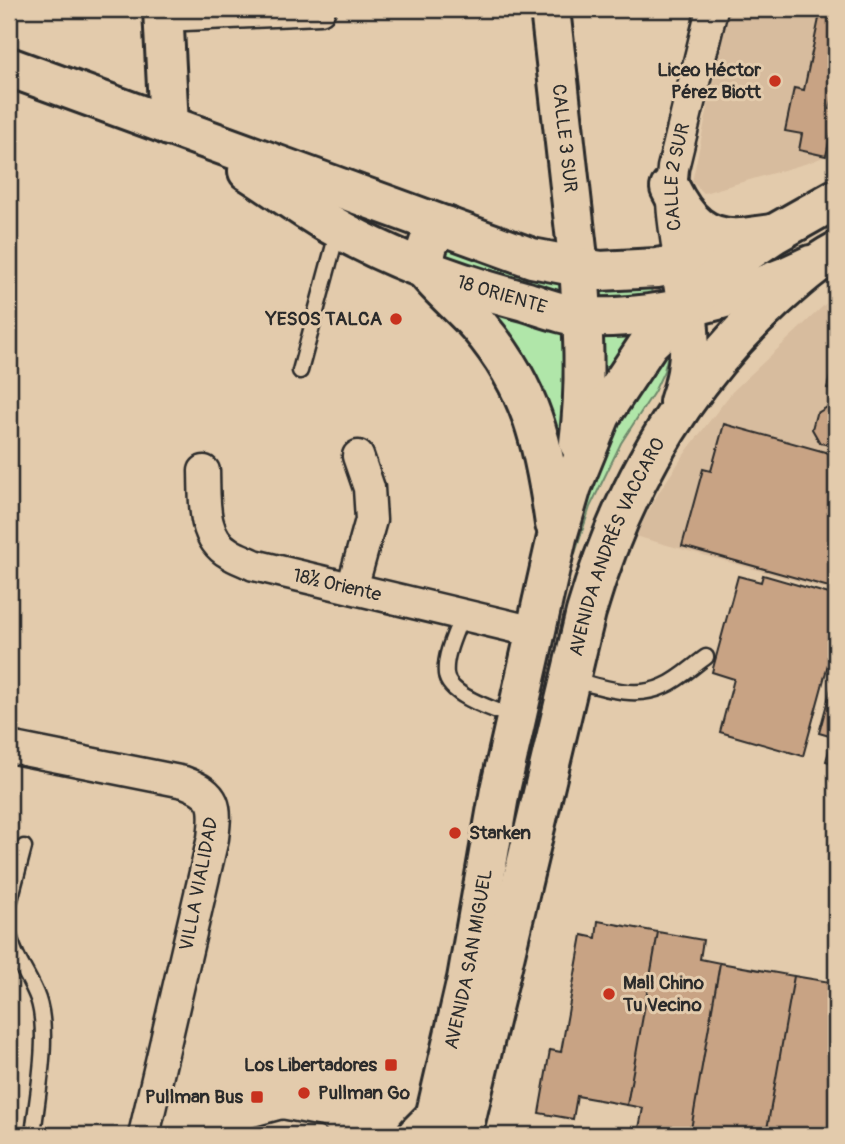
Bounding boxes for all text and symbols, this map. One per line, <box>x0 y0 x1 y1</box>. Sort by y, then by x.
place label: Liceo Héctor Pérez Biott <box>657 58 762 104</box>
marker: Liceo Héctor Pérez Biott <box>767 73 783 89</box>
street label: CALLE 3 SUR <box>547 83 583 194</box>
street label: CALLE 2 SUR <box>660 121 696 232</box>
street label: 18 ORIENTE <box>454 270 550 320</box>
place label: YESOS TALCA <box>265 307 383 331</box>
marker: YESOS TALCA <box>388 311 404 327</box>
street label: AVENIDA ANDRÉS VACCARO <box>564 434 671 659</box>
street label: 18½ Oriente <box>290 563 384 607</box>
street label: VILLA VIALIDAD <box>174 815 224 953</box>
place label: Starken <box>469 821 531 845</box>
marker: Starken <box>447 825 463 841</box>
street label: AVENIDA SAN MIGUEL <box>439 867 498 1052</box>
place label: Mall Chino Tu Vecino <box>622 971 705 1017</box>
marker: Mall Chino Tu Vecino <box>601 986 617 1002</box>
place label: Los Libertadores <box>244 1053 377 1077</box>
marker: Los Libertadores <box>383 1057 399 1073</box>
place label: Pullman Go <box>318 1081 411 1105</box>
place label: Pullman Bus <box>145 1085 243 1109</box>
marker: Pullman Go <box>296 1085 312 1101</box>
marker: Pullman Bus <box>249 1089 265 1105</box>

